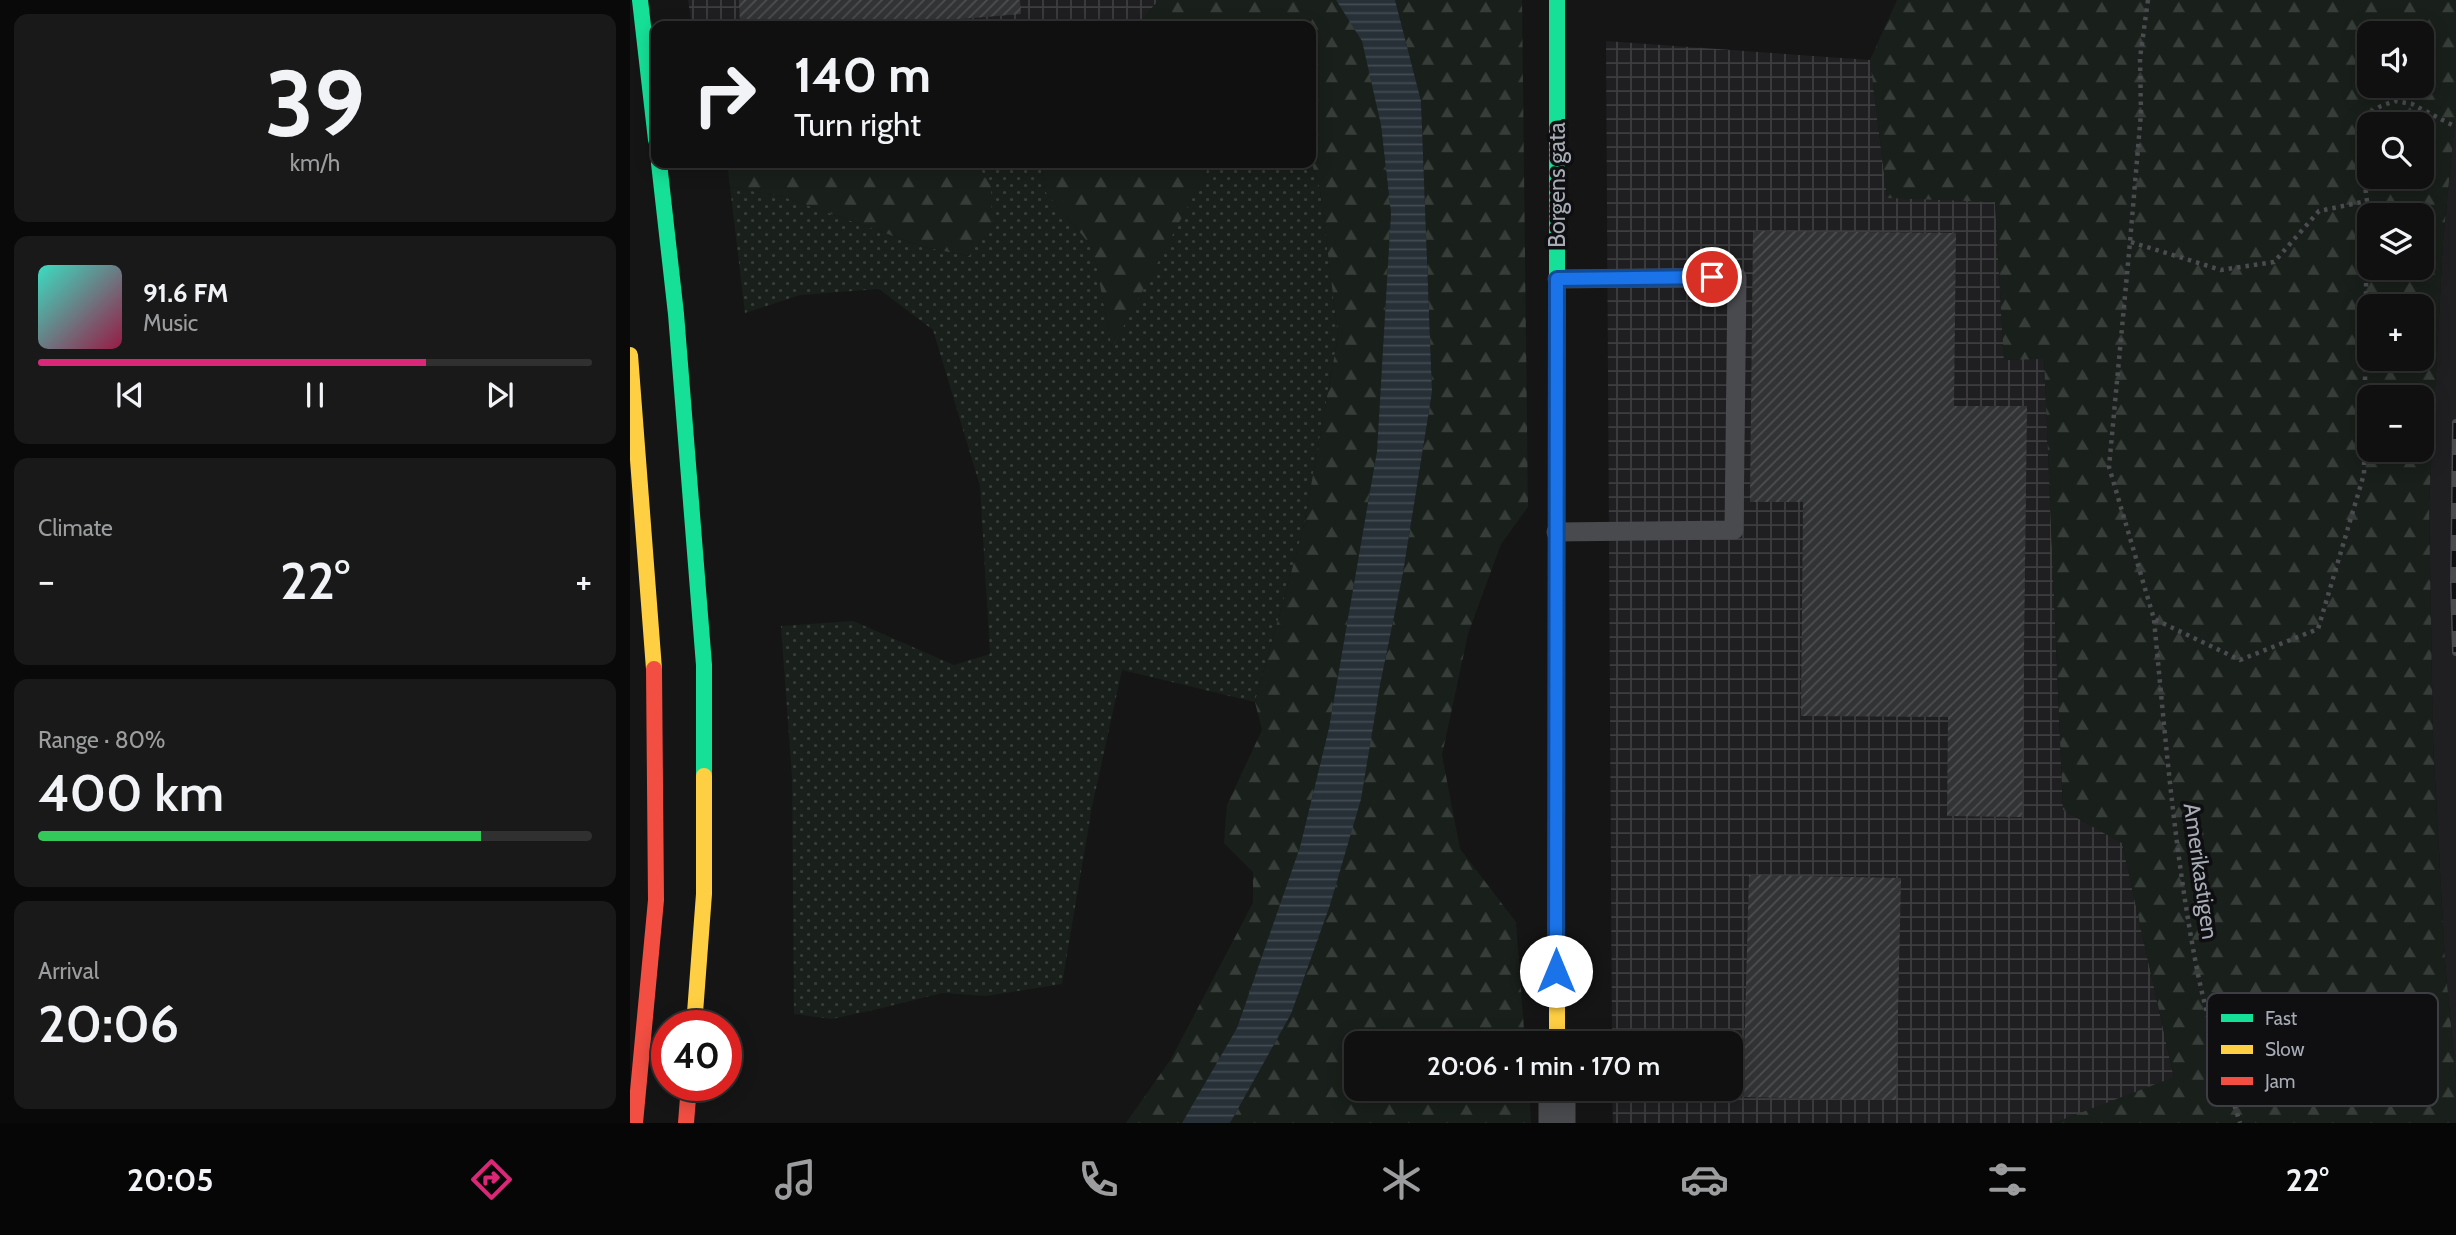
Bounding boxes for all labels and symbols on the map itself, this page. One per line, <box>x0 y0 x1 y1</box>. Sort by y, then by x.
street label: Borgens gata <box>1543 122 1571 248</box>
pin <box>1682 247 1742 307</box>
street label: Amerikastigen <box>2178 801 2224 941</box>
position arrow <box>1519 934 1593 1008</box>
legend <box>2207 993 2438 1106</box>
text: Fast <box>2265 1007 2298 1030</box>
speed limit sign: 40 <box>651 1010 742 1101</box>
text: Slow <box>2265 1038 2305 1061</box>
text: Jam <box>2264 1070 2295 1093</box>

